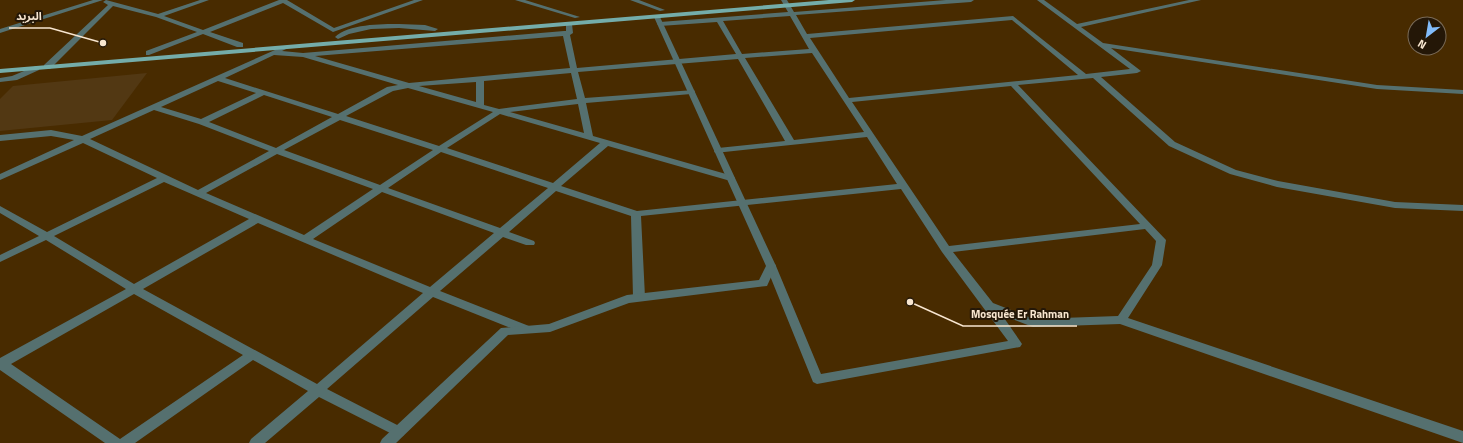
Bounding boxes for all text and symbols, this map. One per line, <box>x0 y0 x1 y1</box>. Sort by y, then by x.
callout: البريد <box>9 5 50 28</box>
text: البريد <box>16 8 42 24</box>
north arrow <box>1407 16 1447 56</box>
text: N <box>1414 36 1429 53</box>
callout: Mosquée Er Rahman <box>963 303 1077 326</box>
text: Mosquée Er Rahman <box>971 306 1069 322</box>

